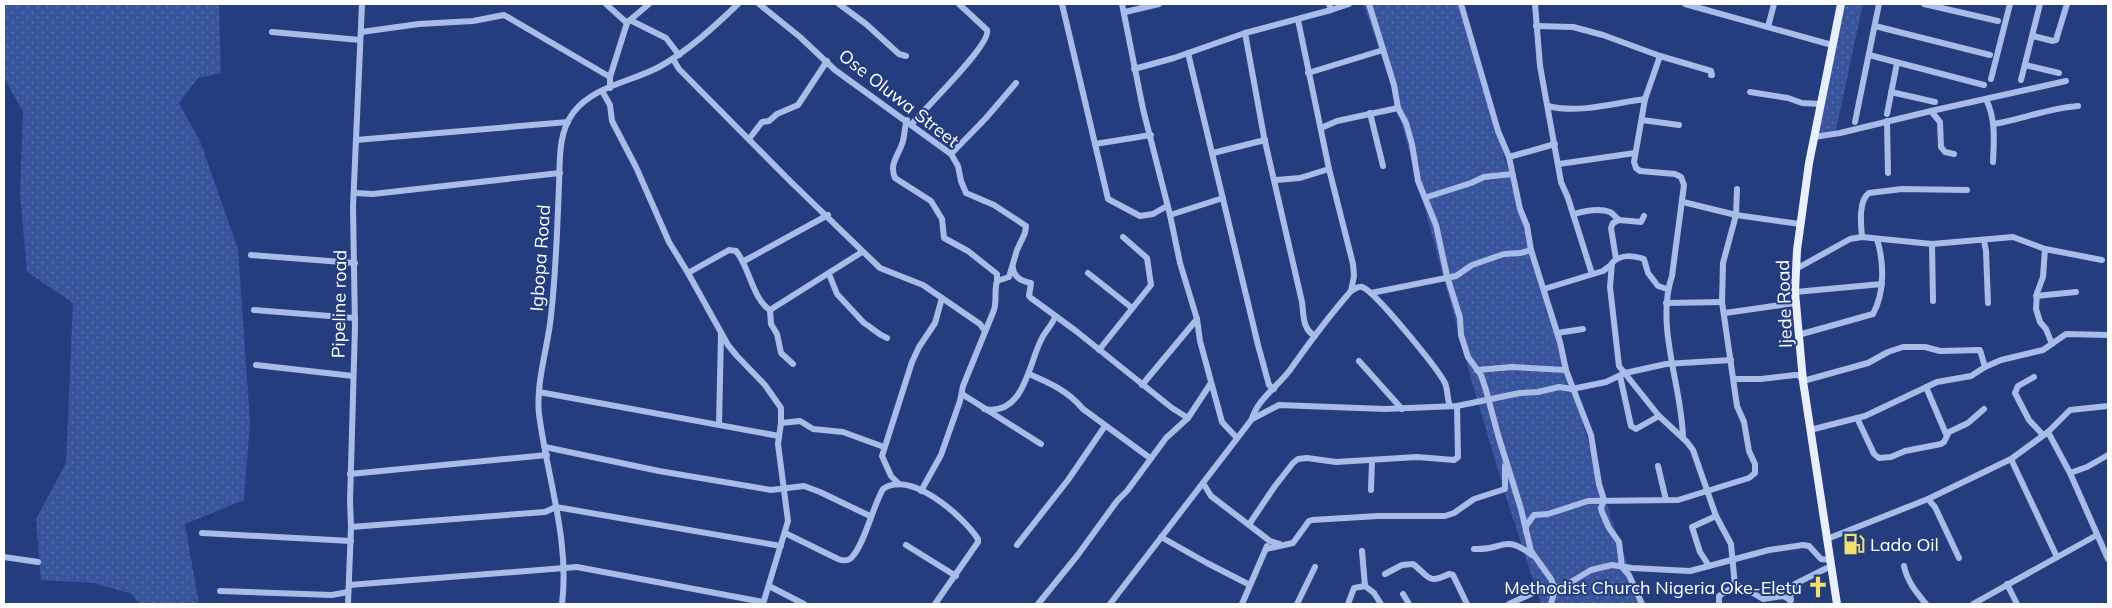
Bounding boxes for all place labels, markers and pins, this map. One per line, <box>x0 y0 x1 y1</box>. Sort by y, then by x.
fuel station icon: Lado Oil <box>1841 531 1867 557</box>
place label: Lado Oil <box>1870 533 1939 556</box>
church icon: Methodist Church Nigeria Oke-Eletu <box>1805 574 1831 600</box>
place label: Methodist Church Nigeria Oke-Eletu <box>1504 576 1802 599</box>

